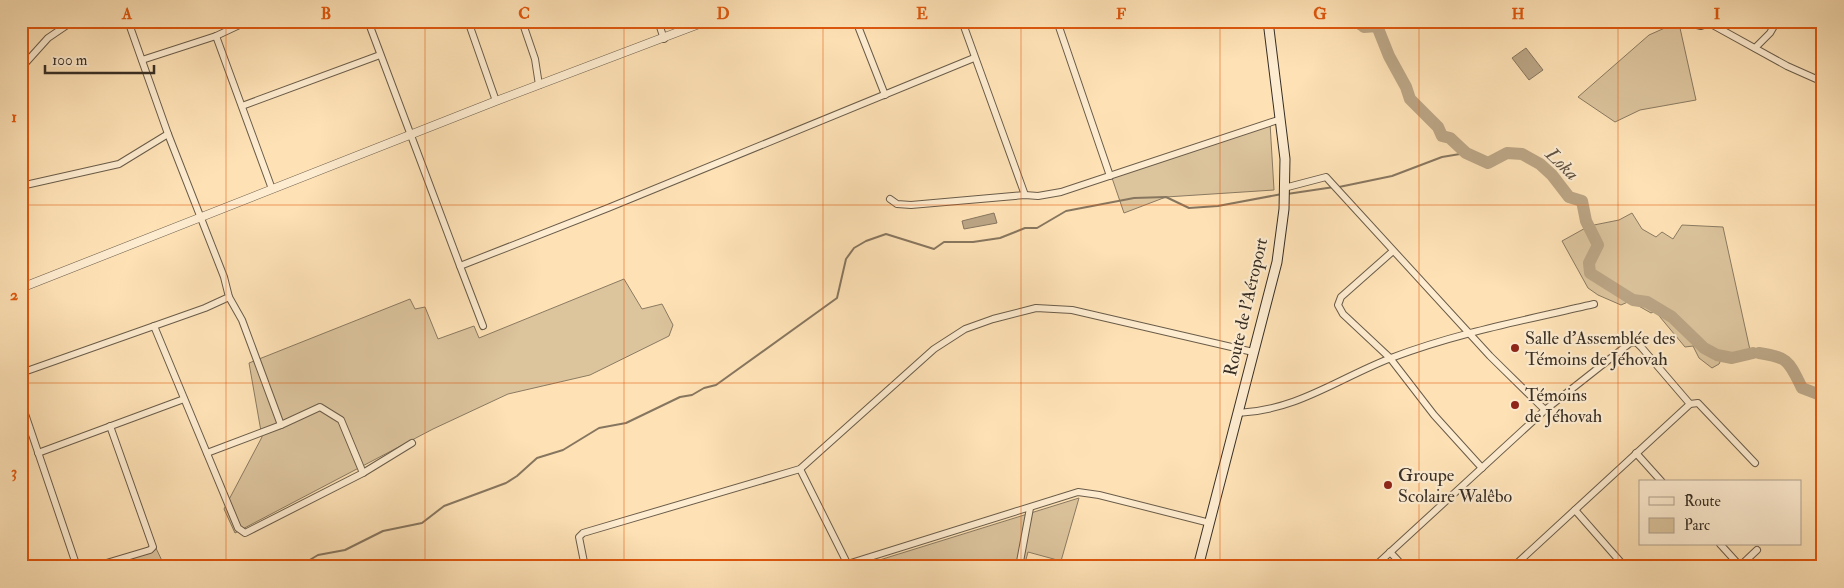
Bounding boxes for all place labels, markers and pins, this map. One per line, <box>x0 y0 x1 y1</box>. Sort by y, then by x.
place label: Salle d'Assemblée des Témoins de Jéhovah <box>1525 327 1676 371</box>
marker: Salle d'Assemblée des Témoins de Jéhovah <box>1509 342 1521 354</box>
place label: Témoins de Jéhovah <box>1525 384 1603 428</box>
marker: Témoins de Jéhovah <box>1509 399 1521 411</box>
place label: Groupe Scolaire Walêbo <box>1398 464 1513 508</box>
marker: Groupe Scolaire Walêbo <box>1382 479 1394 491</box>

